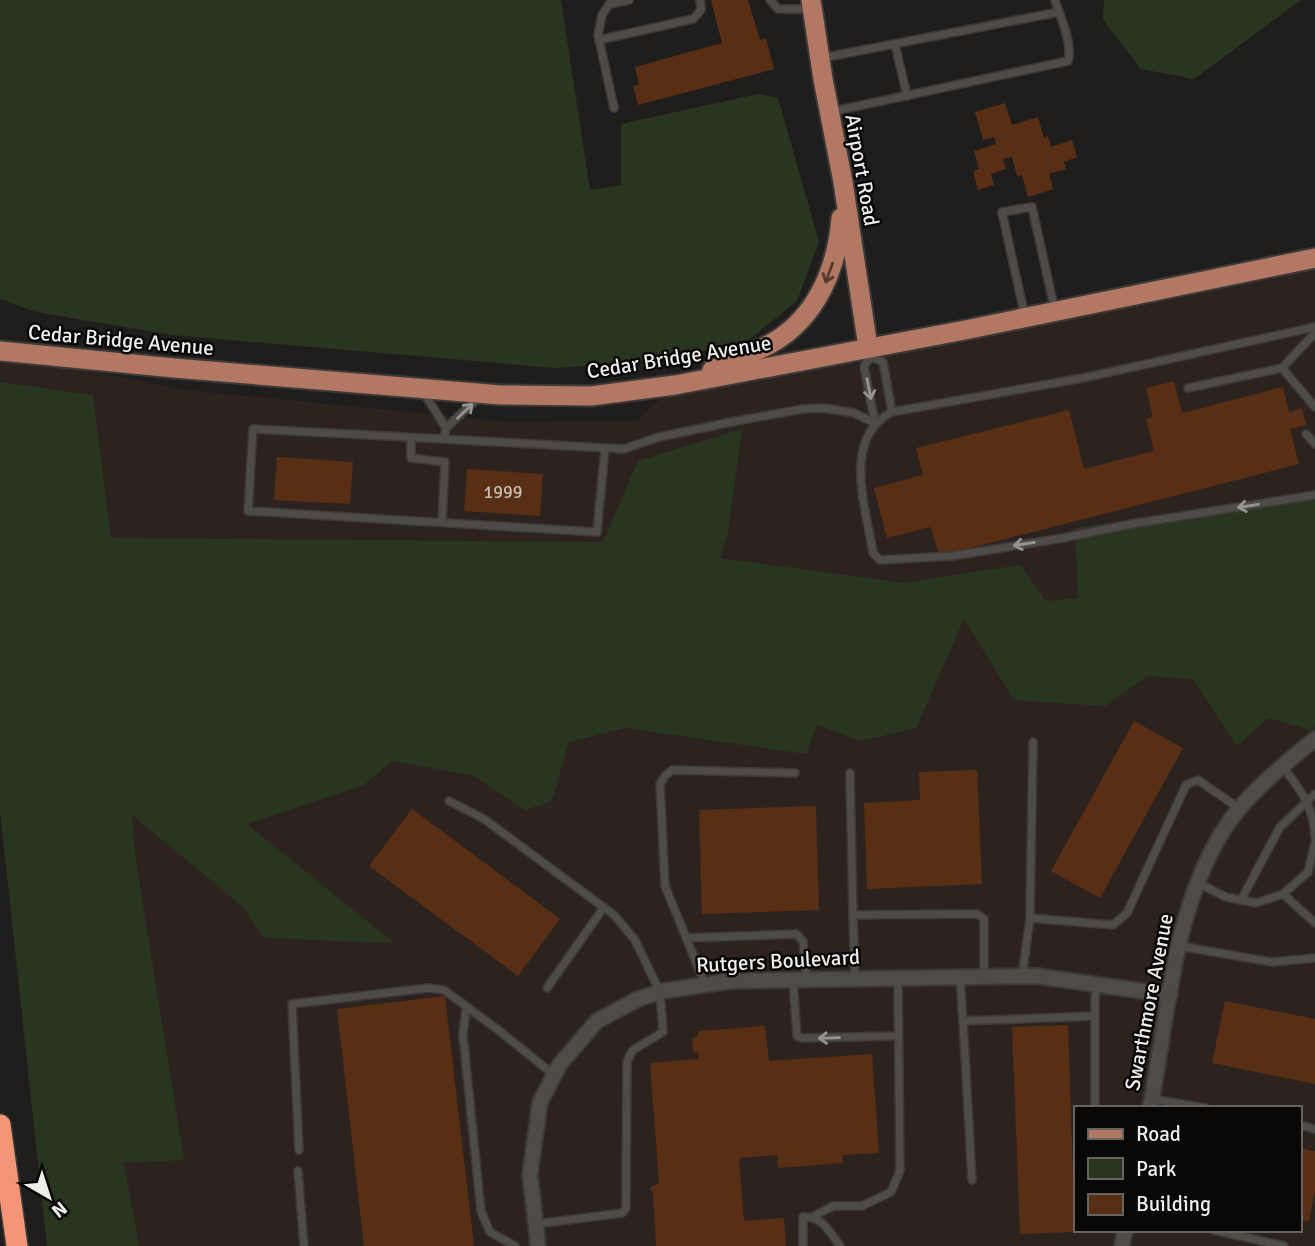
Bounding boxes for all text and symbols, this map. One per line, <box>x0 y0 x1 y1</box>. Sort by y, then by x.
street label: Airport Road <box>839 112 885 228</box>
one-way arrow <box>822 262 834 284</box>
street label: Cedar Bridge Avenue <box>27 319 215 361</box>
street label: Cedar Bridge Avenue <box>585 330 773 384</box>
one-way arrow <box>862 377 876 400</box>
one-way arrow <box>456 402 473 419</box>
house number: 1999 <box>484 481 522 503</box>
one-way arrow <box>1237 500 1260 513</box>
one-way arrow <box>1013 538 1035 551</box>
street label: Swarthmore Avenue <box>1119 911 1179 1093</box>
street label: Rutgers Boulevard <box>695 944 861 978</box>
one-way arrow <box>818 1031 841 1044</box>
legend <box>1074 1106 1301 1232</box>
text: Road <box>1136 1121 1181 1147</box>
text: Park <box>1136 1156 1177 1182</box>
north arrow <box>14 1162 84 1232</box>
text: Building <box>1136 1191 1211 1217</box>
text: N <box>46 1196 72 1223</box>

